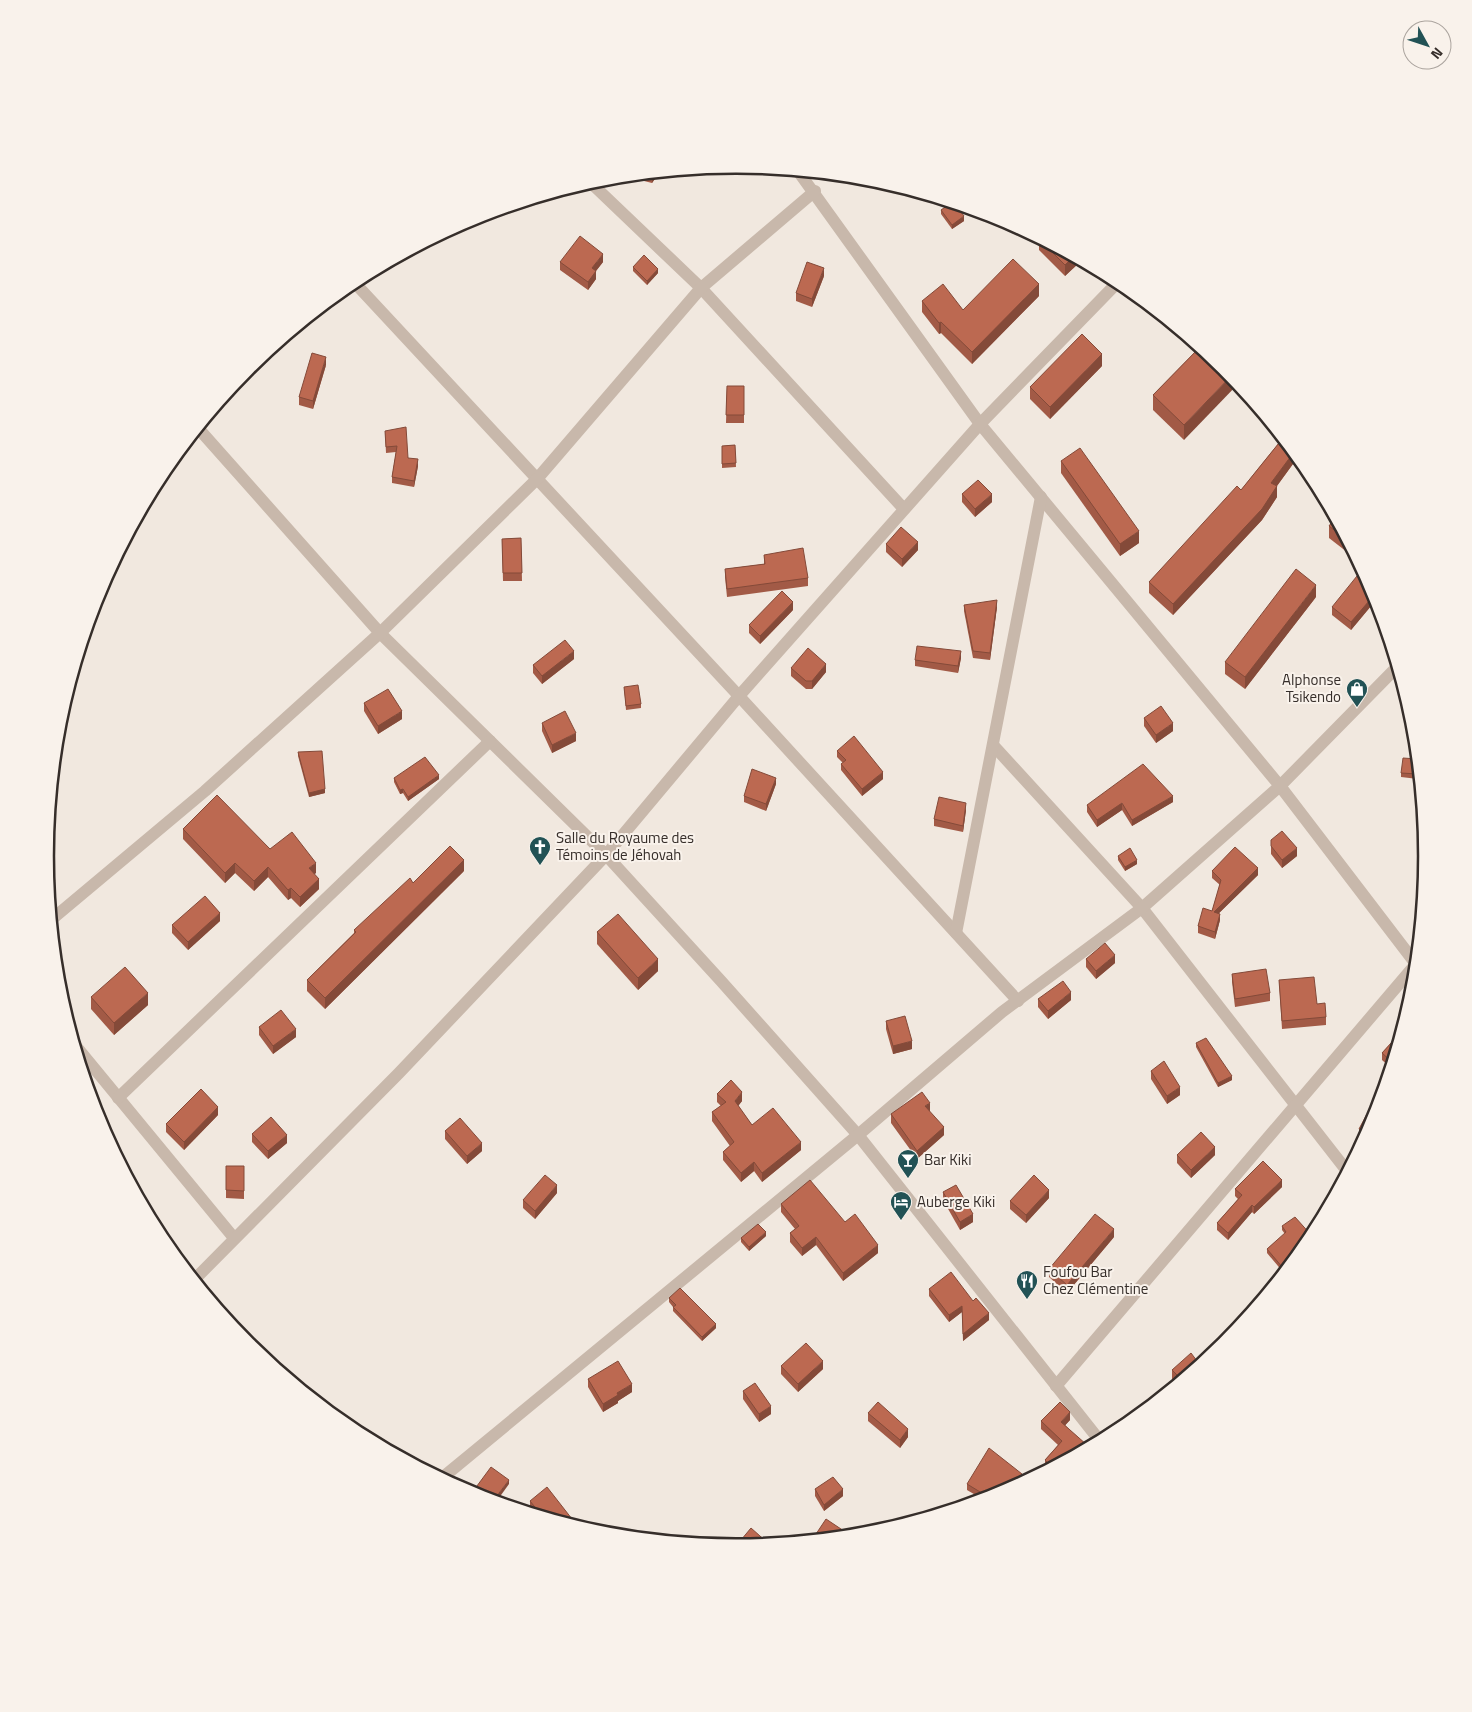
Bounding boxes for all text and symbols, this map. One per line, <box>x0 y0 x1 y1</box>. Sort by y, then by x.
north arrow <box>1402 20 1452 70</box>
text: N <box>1426 43 1449 64</box>
place label: Alphonse Tsikendo <box>1282 668 1341 708</box>
shop icon: Alphonse Tsikendo <box>1345 677 1369 708</box>
place label: Salle du Royaume des Témoins de Jéhovah <box>556 826 694 866</box>
church icon: Salle du Royaume des Témoins de Jéhovah <box>528 835 552 866</box>
bar icon: Bar Kiki <box>896 1148 920 1179</box>
place label: Bar Kiki <box>924 1148 972 1171</box>
hotel icon: Auberge Kiki <box>889 1190 913 1221</box>
place label: Auberge Kiki <box>917 1190 995 1213</box>
place label: Foufou Bar Chez Clémentine <box>1043 1260 1148 1300</box>
restaurant icon: Foufou Bar Chez Clémentine <box>1015 1269 1039 1300</box>

